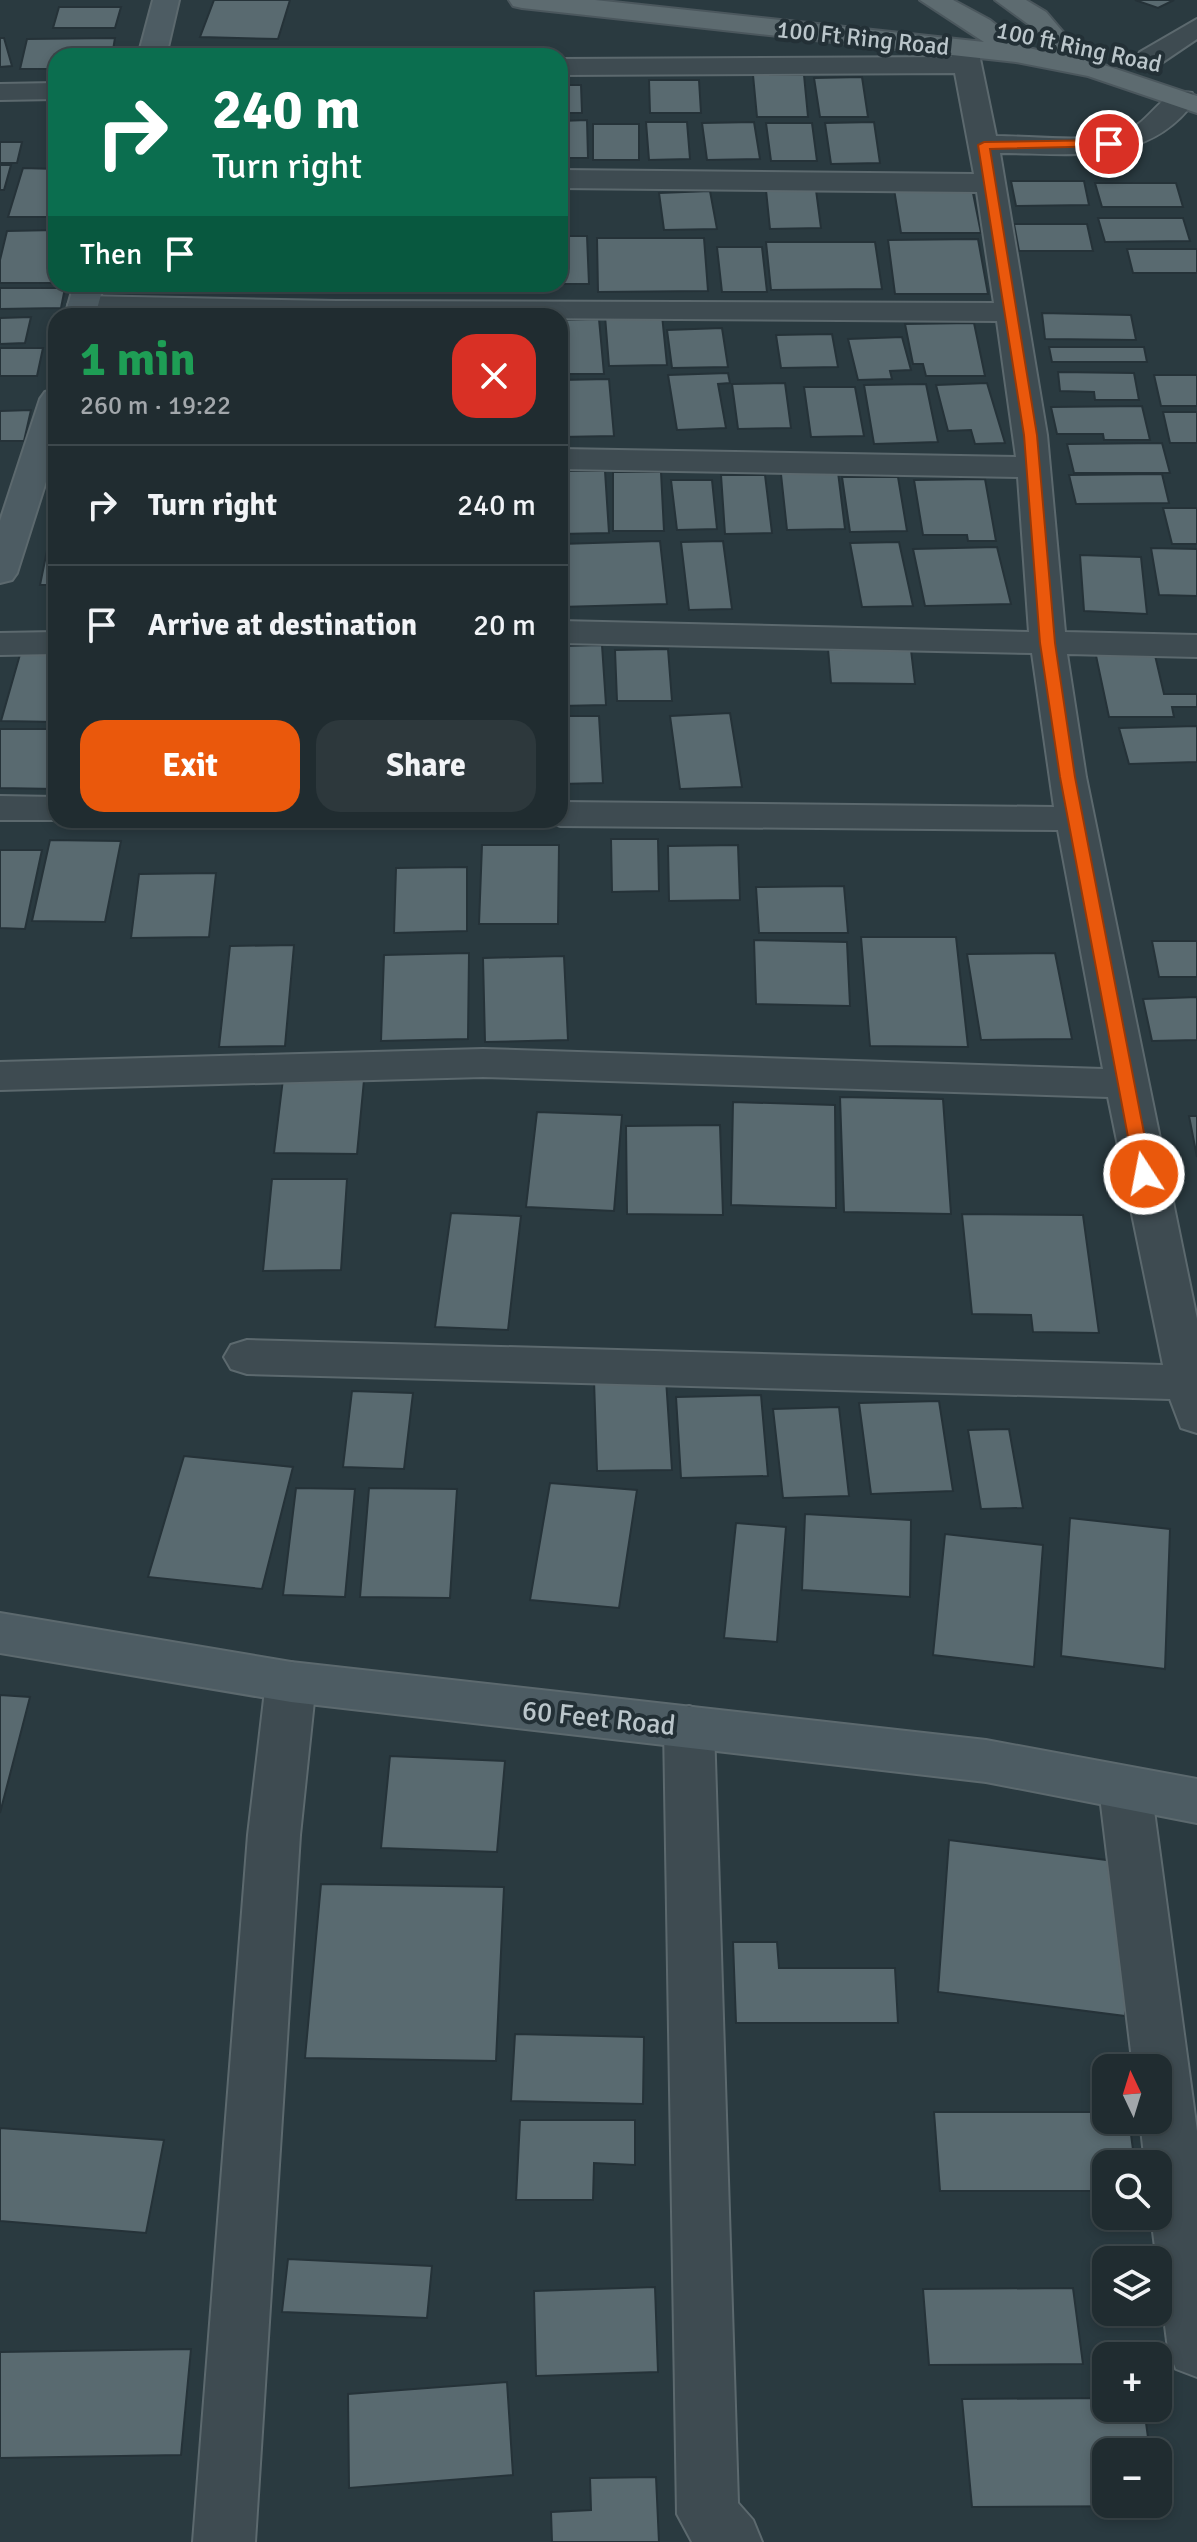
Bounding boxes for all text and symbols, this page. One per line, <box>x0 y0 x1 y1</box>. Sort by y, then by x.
street label: 100 Ft Ring Road <box>775 14 951 62</box>
street label: 100 ft Ring Road <box>994 15 1164 79</box>
text: 240 m <box>212 75 360 144</box>
icon: right <box>80 80 184 184</box>
pin <box>1075 110 1143 178</box>
icon: arrive <box>1087 122 1131 166</box>
text: Turn right <box>212 144 362 189</box>
icon: arrive <box>158 232 202 276</box>
text: Then <box>80 236 142 273</box>
text: 1 min <box>80 330 196 389</box>
button: close <box>452 334 536 418</box>
text: 260 m · 19:22 <box>80 390 231 422</box>
icon: right <box>80 483 124 527</box>
text: Turn right <box>148 487 277 524</box>
text: 240 m <box>457 487 536 524</box>
icon: arrive <box>80 603 124 647</box>
text: Arrive at destination <box>148 607 417 644</box>
text: 20 m <box>473 607 536 644</box>
button: Exit <box>80 720 300 812</box>
button: Share <box>316 720 536 812</box>
position arrow <box>1102 1132 1186 1216</box>
street label: 60 Feet Road <box>520 1693 677 1743</box>
north arrow <box>1092 2054 1172 2134</box>
map controls <box>1092 2054 1172 2518</box>
button: search <box>1092 2150 1172 2230</box>
button: layers <box>1092 2246 1172 2326</box>
button: + <box>1092 2342 1172 2422</box>
button: − <box>1092 2438 1172 2518</box>

